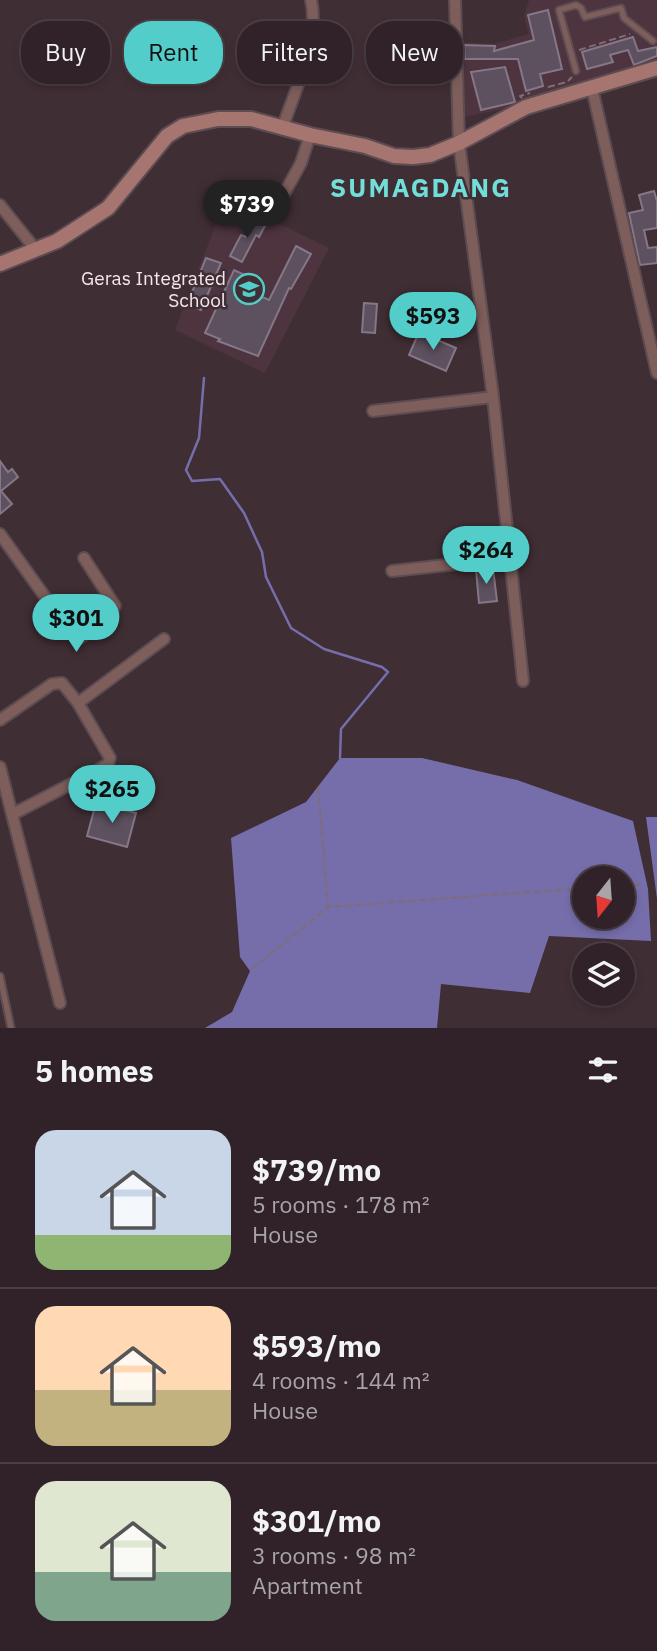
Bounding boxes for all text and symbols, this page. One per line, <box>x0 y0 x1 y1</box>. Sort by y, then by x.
chip: Buy <box>21 21 110 84</box>
chip: Rent <box>124 21 223 84</box>
chip: Filters <box>237 21 352 84</box>
chip: New <box>366 21 463 84</box>
district label: SUMAGDANG <box>330 170 512 204</box>
pin: $739 <box>206 180 288 240</box>
text: $739 <box>219 188 275 218</box>
place label: Geras Integrated School <box>81 266 226 312</box>
school or university icon: Geras Integrated School <box>232 272 266 306</box>
pin: $593 <box>392 292 474 352</box>
text: $593 <box>405 300 461 330</box>
pin: $264 <box>445 526 527 586</box>
text: $264 <box>458 534 514 564</box>
pin: $301 <box>35 594 117 654</box>
text: $301 <box>48 602 104 632</box>
pin: $265 <box>71 766 153 825</box>
text: $265 <box>84 773 140 803</box>
north arrow <box>572 866 635 929</box>
map controls <box>572 866 635 1006</box>
button: layers <box>572 943 635 1006</box>
text: 5 homes <box>35 1051 154 1090</box>
icon: filters <box>584 1051 622 1089</box>
text: $739/mo <box>252 1150 381 1189</box>
icon: home <box>91 1158 175 1242</box>
text: 5 rooms · 178 m² <box>252 1189 430 1219</box>
text: House <box>252 1219 318 1249</box>
text: $593/mo <box>252 1326 381 1365</box>
icon: home <box>91 1334 175 1418</box>
text: 4 rooms · 144 m² <box>252 1365 430 1395</box>
text: House <box>252 1395 318 1425</box>
text: $301/mo <box>252 1501 381 1540</box>
icon: home <box>91 1509 175 1593</box>
text: 3 rooms · 98 m² <box>252 1540 416 1570</box>
text: Apartment <box>252 1570 363 1600</box>

